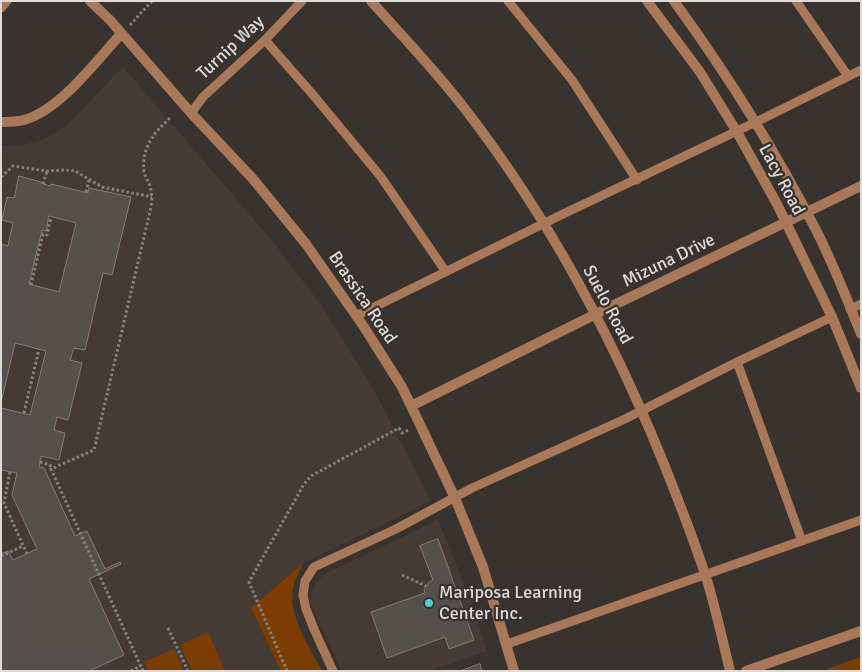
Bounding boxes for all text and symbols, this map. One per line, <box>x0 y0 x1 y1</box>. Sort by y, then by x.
street label: Turnip Way <box>193 11 269 85</box>
street label: Lacy Road <box>753 141 809 219</box>
street label: Mizuna Drive <box>619 229 719 293</box>
street label: Brassica Road <box>323 248 401 348</box>
street label: Suelo Road <box>577 262 637 348</box>
place label: Mariposa Learning Center Inc. <box>439 582 582 624</box>
marker: Mariposa Learning Center Inc. <box>423 597 435 609</box>

